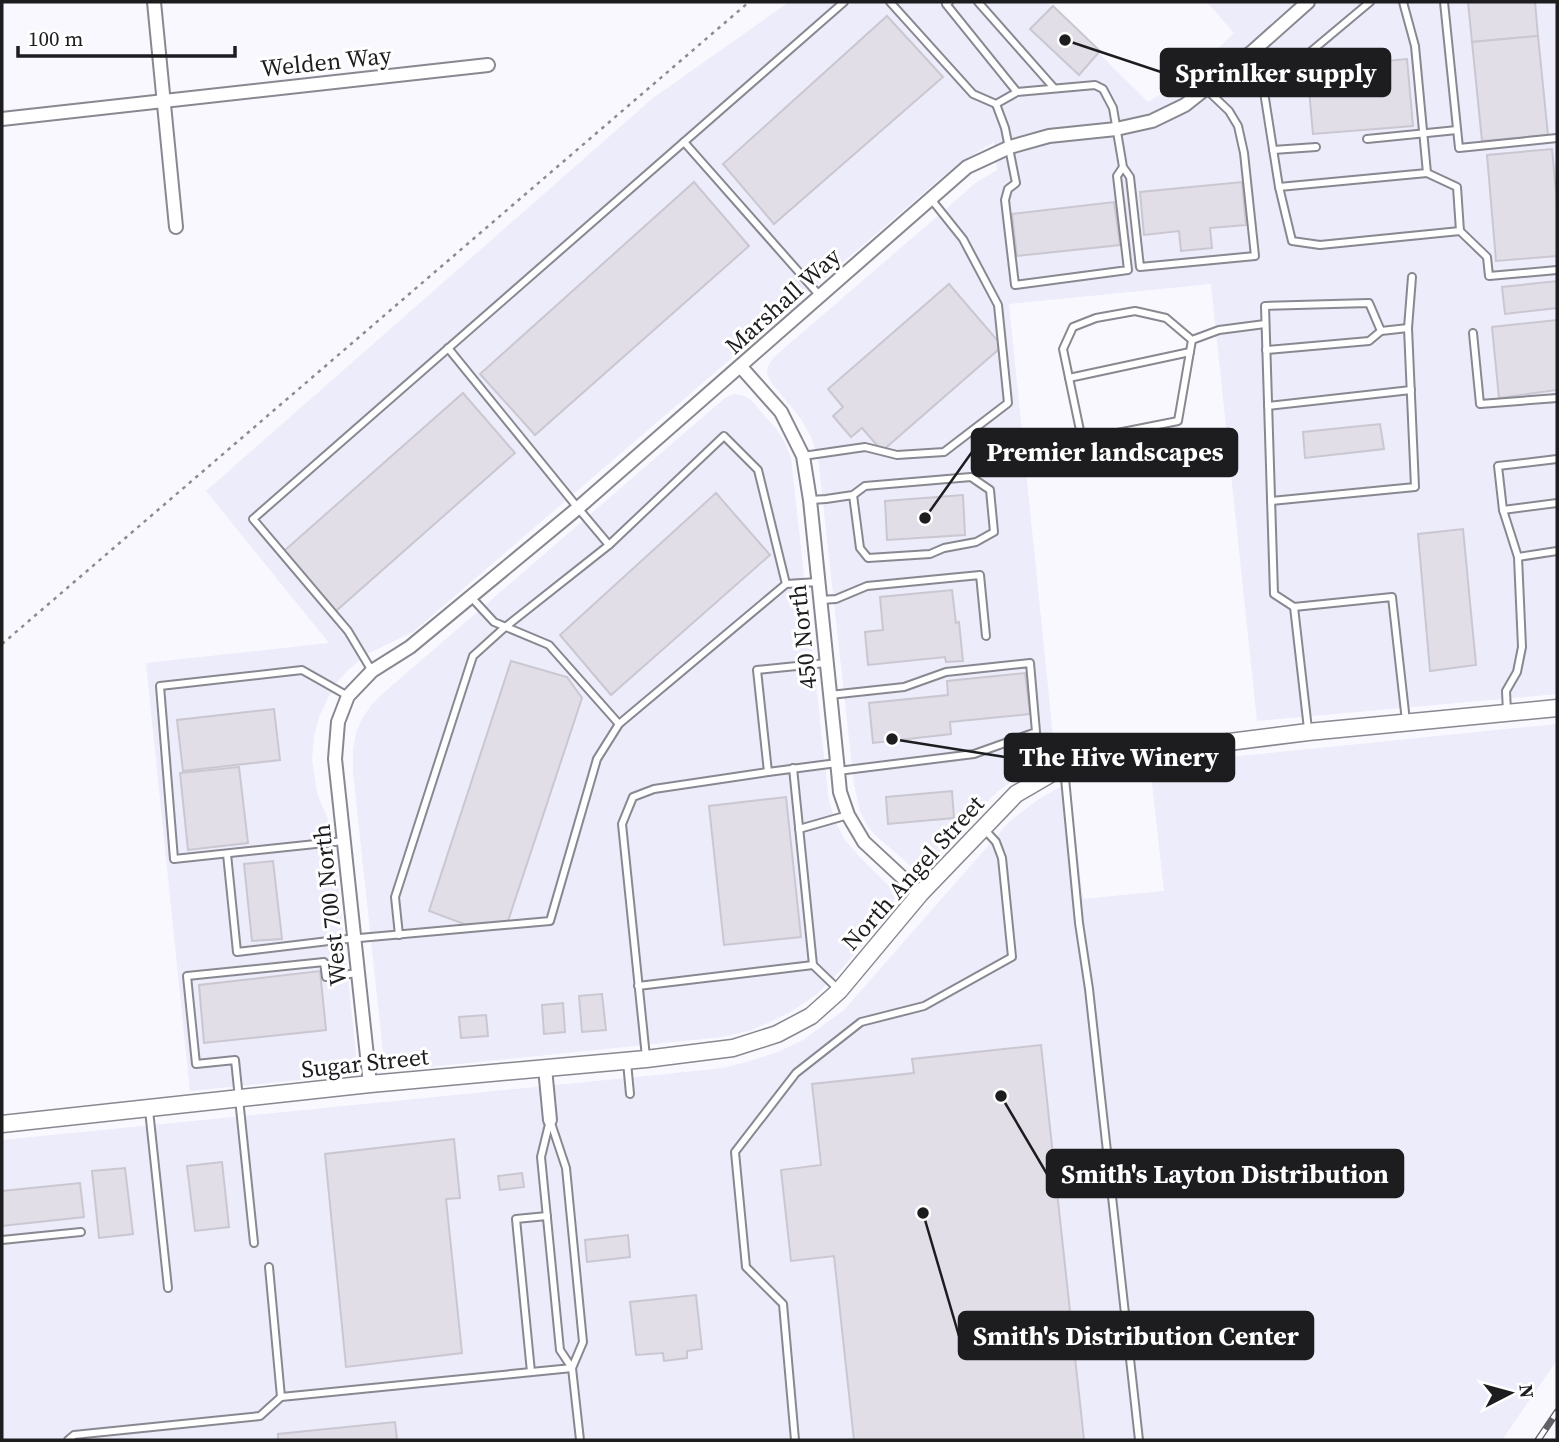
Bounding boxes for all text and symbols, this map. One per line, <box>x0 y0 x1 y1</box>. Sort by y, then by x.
scale bar <box>18 14 234 58</box>
text: 100 m <box>28 24 83 53</box>
street label: Welden Way <box>259 38 394 85</box>
callout: Sprinlker supply <box>1161 49 1390 96</box>
text: Sprinlker supply <box>1175 55 1377 91</box>
street label: Marshall Way <box>718 239 848 361</box>
callout: Premier landscapes <box>972 429 1237 476</box>
text: Premier landscapes <box>986 434 1224 470</box>
street label: 450 North <box>781 583 824 691</box>
callout: The Hive Winery <box>1005 734 1234 781</box>
text: The Hive Winery <box>1019 739 1219 775</box>
street label: North Angel Street <box>834 788 991 957</box>
street label: West 700 North <box>305 823 354 988</box>
street label: Sugar Street <box>300 1039 430 1086</box>
callout: Smith's Layton Distribution <box>1047 1150 1403 1197</box>
text: Smith's Layton Distribution <box>1061 1156 1389 1192</box>
callout: Smith's Distribution Center <box>959 1312 1313 1359</box>
text: Smith's Distribution Center <box>973 1318 1300 1354</box>
north arrow <box>1475 1358 1545 1428</box>
text: N <box>1513 1383 1541 1400</box>

